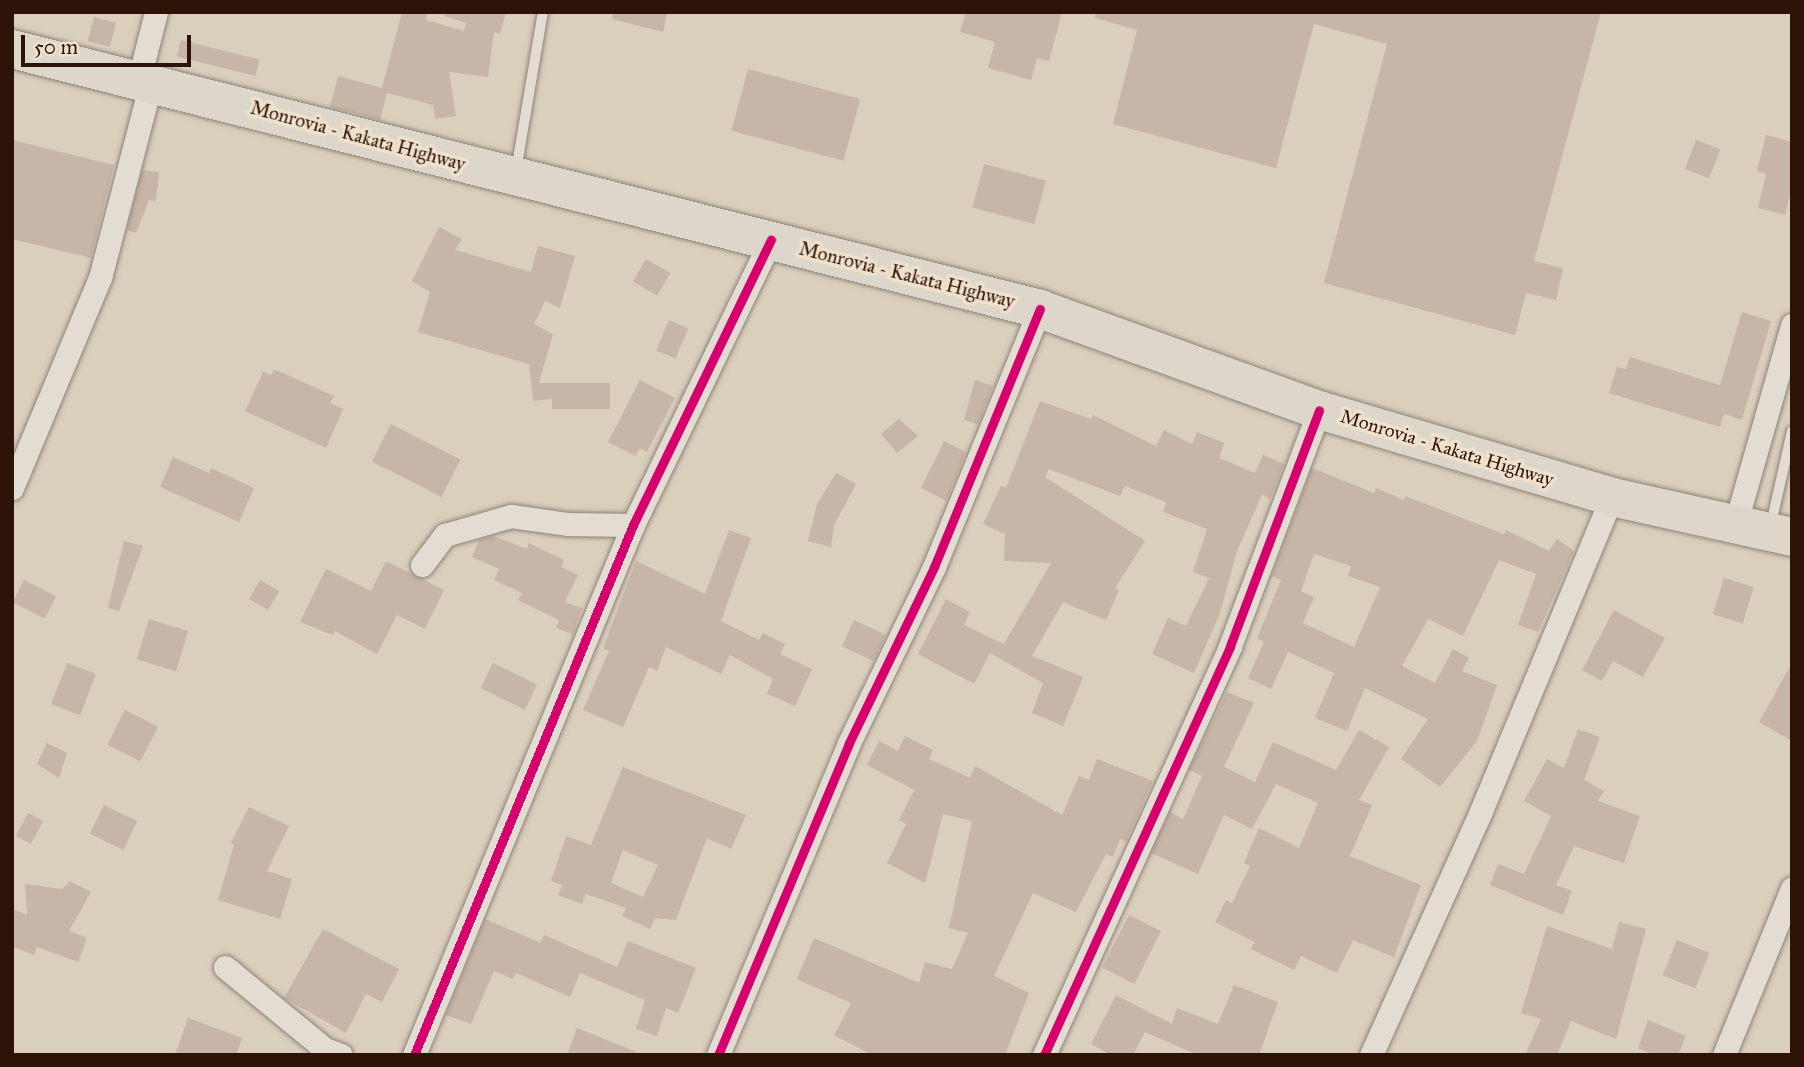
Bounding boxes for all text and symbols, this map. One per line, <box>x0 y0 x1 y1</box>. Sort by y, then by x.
scale bar <box>24 21 194 65</box>
text: 50 m <box>34 34 78 60</box>
street label: Monrovia - Kakata Highway <box>248 96 468 176</box>
street label: Monrovia - Kakata Highway <box>797 237 1017 313</box>
street label: Monrovia - Kakata Highway <box>1338 405 1556 491</box>

